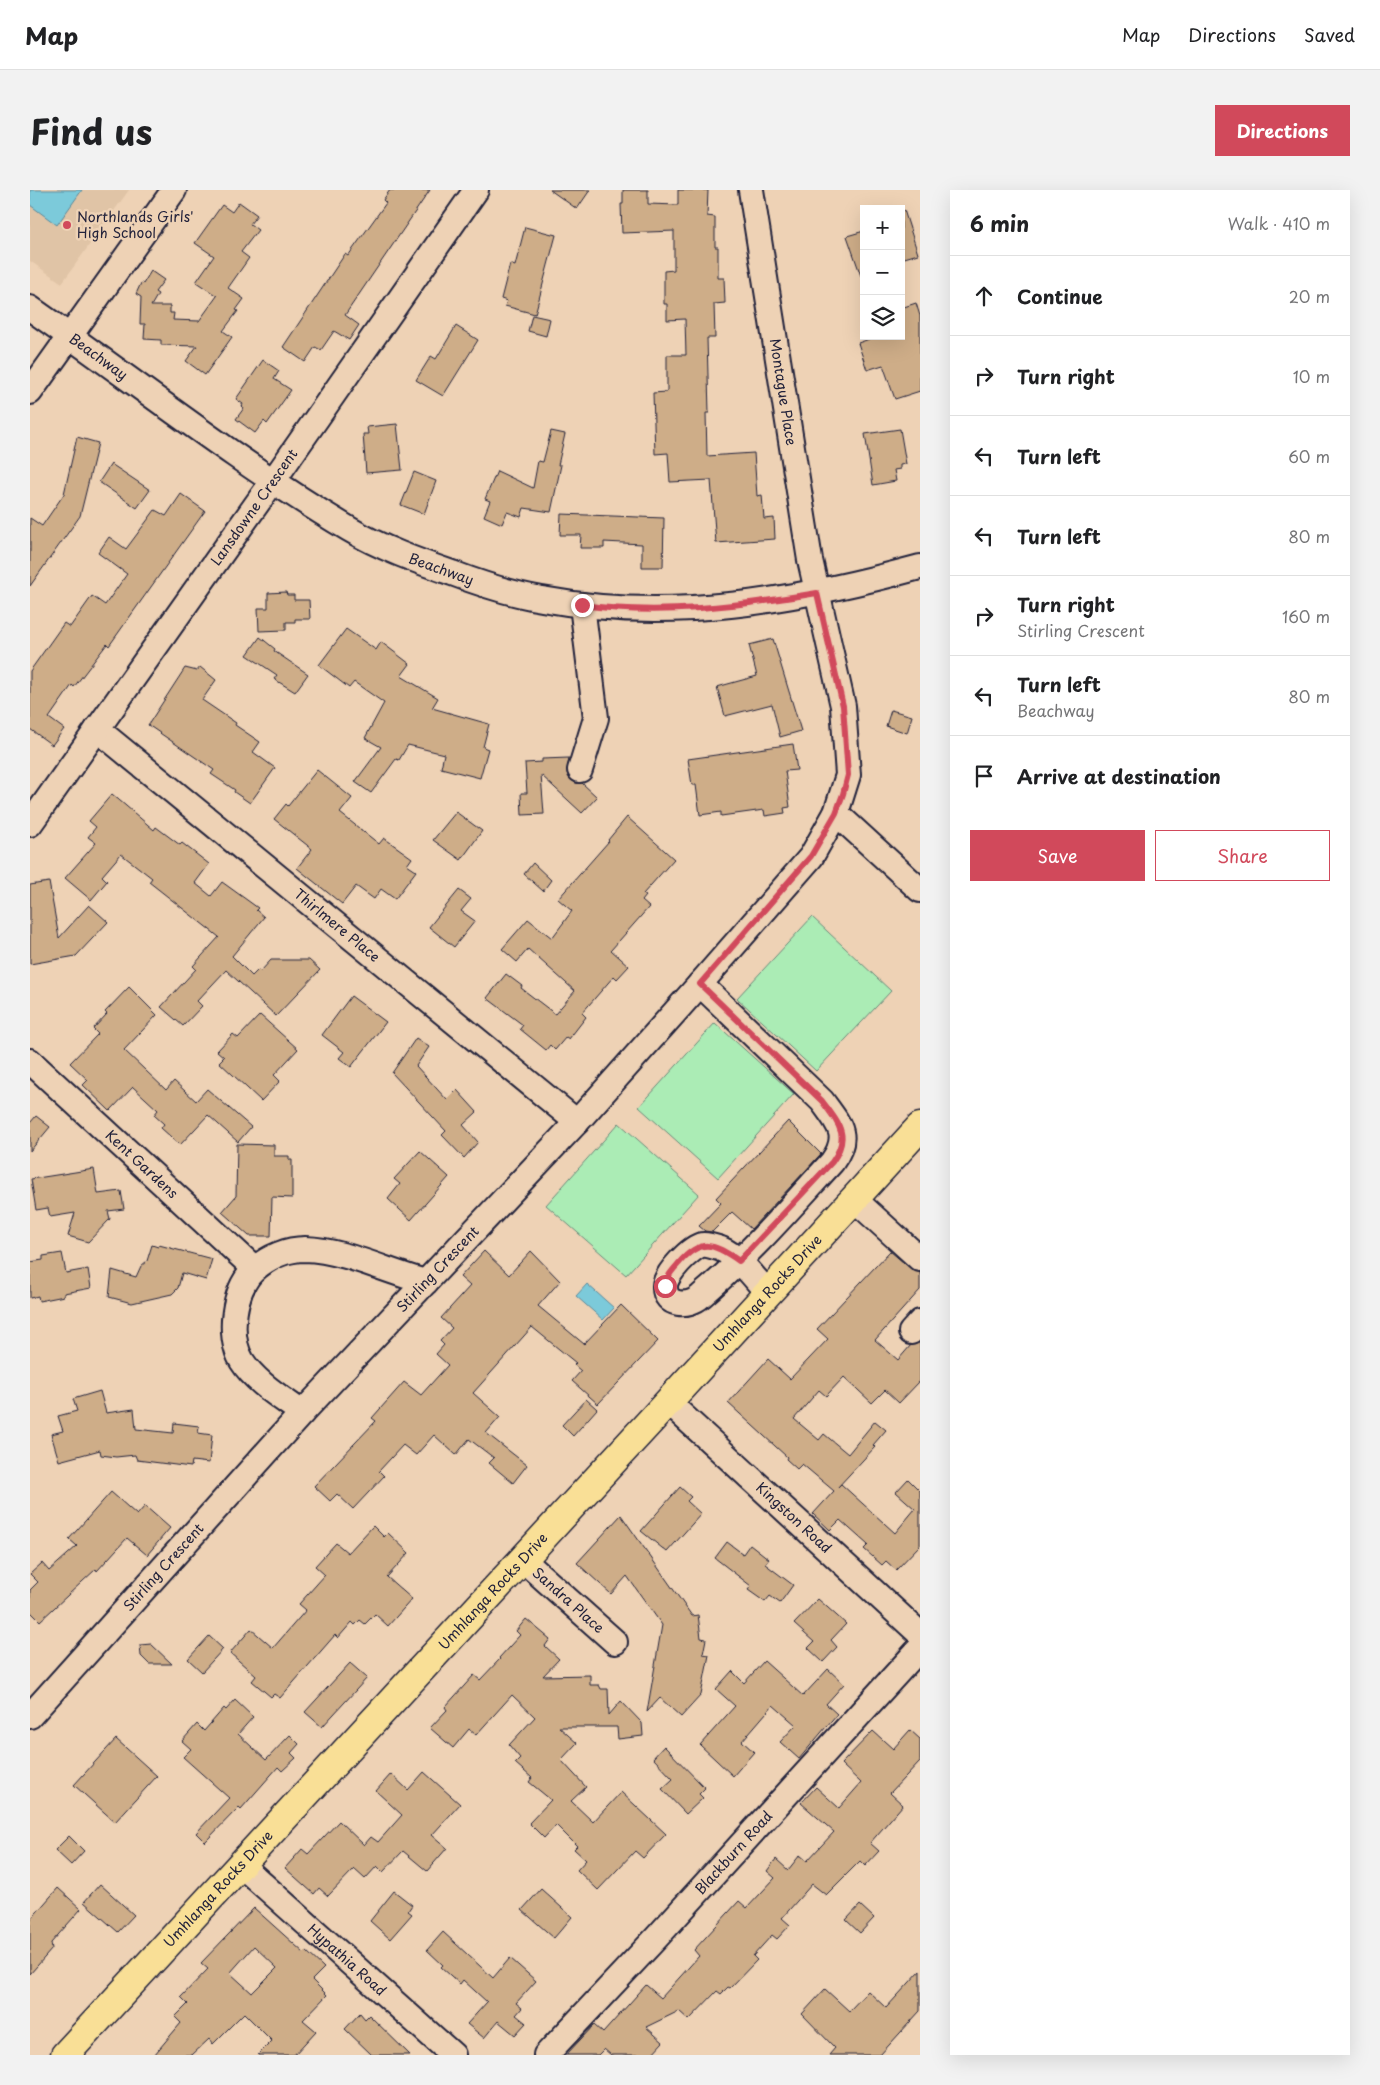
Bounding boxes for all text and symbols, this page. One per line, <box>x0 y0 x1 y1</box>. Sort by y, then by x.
text: Map <box>25 17 78 53</box>
text: Map <box>1122 21 1160 48</box>
text: Directions <box>1188 21 1276 48</box>
text: Saved <box>1304 21 1355 48</box>
text: Find us <box>30 104 152 157</box>
button: Directions <box>1215 105 1350 156</box>
map controls <box>860 205 905 340</box>
button: + <box>860 205 905 250</box>
place label: Northlands Girls' High School <box>77 206 194 243</box>
text: 6 min <box>970 207 1029 239</box>
text: Walk · 410 m <box>1228 211 1330 235</box>
marker: Northlands Girls' High School <box>61 219 73 231</box>
button: − <box>860 250 905 295</box>
icon: ahead <box>970 282 998 310</box>
text: Continue <box>1017 282 1103 310</box>
text: 20 m <box>1289 284 1330 308</box>
button: layers <box>860 295 905 340</box>
street label: Beachway <box>65 328 132 385</box>
street label: Montague Place <box>765 337 802 447</box>
icon: right <box>970 362 998 390</box>
text: Turn right <box>1017 362 1115 390</box>
text: 10 m <box>1293 364 1330 388</box>
icon: left <box>970 442 998 470</box>
text: Turn left <box>1017 442 1101 470</box>
street label: Lansdowne Crescent <box>205 444 302 570</box>
text: 60 m <box>1288 444 1330 468</box>
icon: left <box>970 522 998 550</box>
text: Turn left <box>1017 522 1101 550</box>
text: 80 m <box>1288 524 1330 548</box>
street label: Beachway <box>406 547 477 590</box>
text: Turn right <box>1017 590 1115 618</box>
route end <box>571 594 594 617</box>
icon: right <box>970 602 998 630</box>
text: 160 m <box>1282 604 1330 628</box>
text: Stirling Crescent <box>1017 618 1145 642</box>
text: Turn left <box>1017 670 1101 698</box>
icon: left <box>970 682 998 710</box>
text: 80 m <box>1288 684 1330 708</box>
text: Beachway <box>1017 698 1094 722</box>
icon: arrive <box>970 762 998 790</box>
text: Arrive at destination <box>1017 762 1221 790</box>
button: Save <box>970 830 1145 881</box>
button: Share <box>1155 830 1330 881</box>
street label: Thirlmere Place <box>290 883 385 967</box>
street label: Kent Gardens <box>101 1125 183 1203</box>
street label: Stirling Crescent <box>391 1221 484 1317</box>
street label: Umhlanga Rocks Drive <box>708 1230 826 1357</box>
route start <box>654 1275 677 1298</box>
street label: Kingston Road <box>752 1477 837 1558</box>
street label: Stirling Crescent <box>118 1518 209 1615</box>
street label: Umhlanga Rocks Drive <box>433 1528 552 1654</box>
street label: Sandra Place <box>528 1562 610 1638</box>
street label: Blackburn Road <box>690 1806 777 1899</box>
street label: Umhlanga Rocks Drive <box>158 1825 278 1952</box>
street label: Hypathia Road <box>303 1918 391 2000</box>

